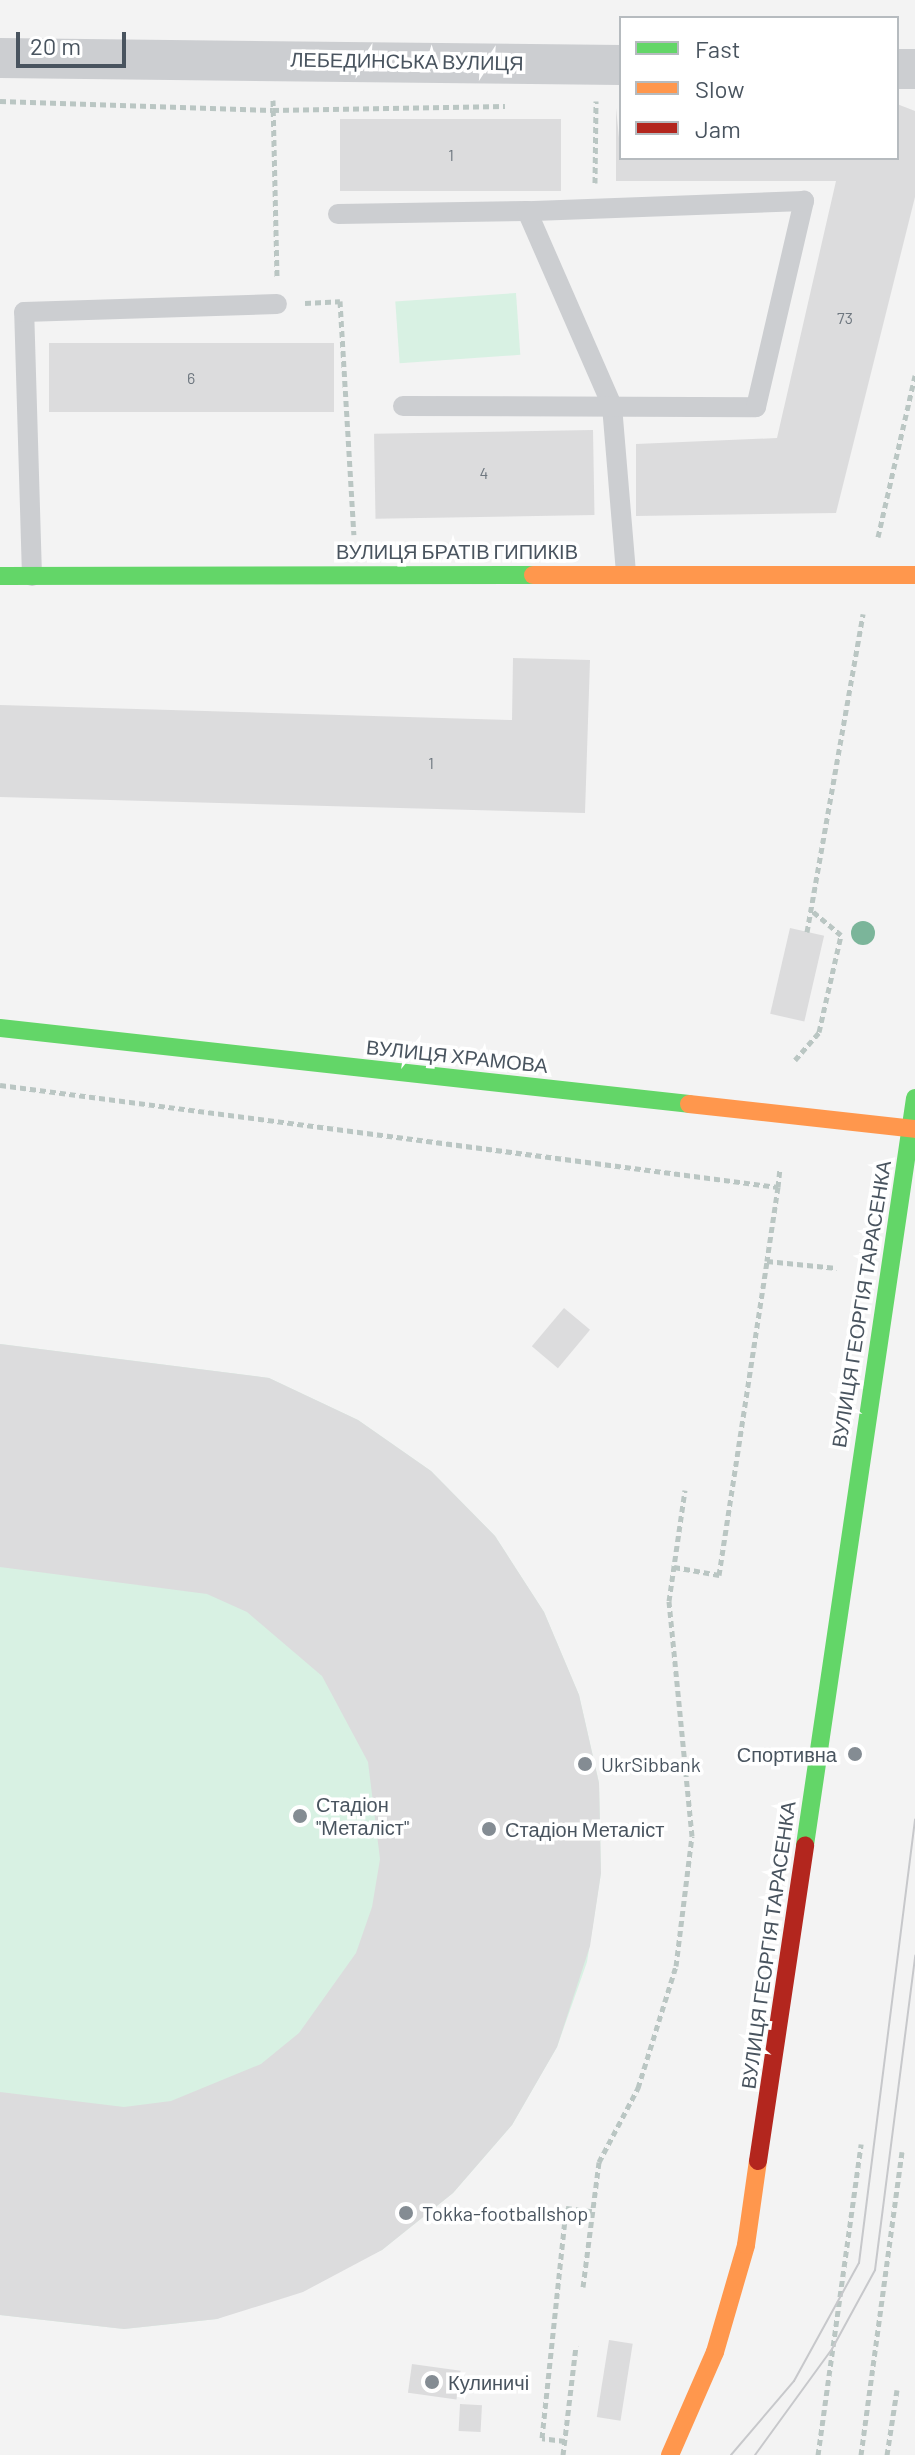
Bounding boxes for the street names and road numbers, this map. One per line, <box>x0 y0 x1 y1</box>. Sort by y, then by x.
street label: ЛЕБЕДИНСЬКА ВУЛИЦЯ <box>290 47 524 75</box>
street label: ВУЛИЦЯ БРАТІВ ГИПИКІВ <box>336 539 578 563</box>
street label: ВУЛИЦЯ ХРАМОВА <box>365 1035 549 1077</box>
street label: ВУЛИЦЯ ГЕОРГІЯ ТАРАСЕНКА <box>826 1159 896 1449</box>
street label: ВУЛИЦЯ ГЕОРГІЯ ТАРАСЕНКА <box>736 1800 800 2090</box>

